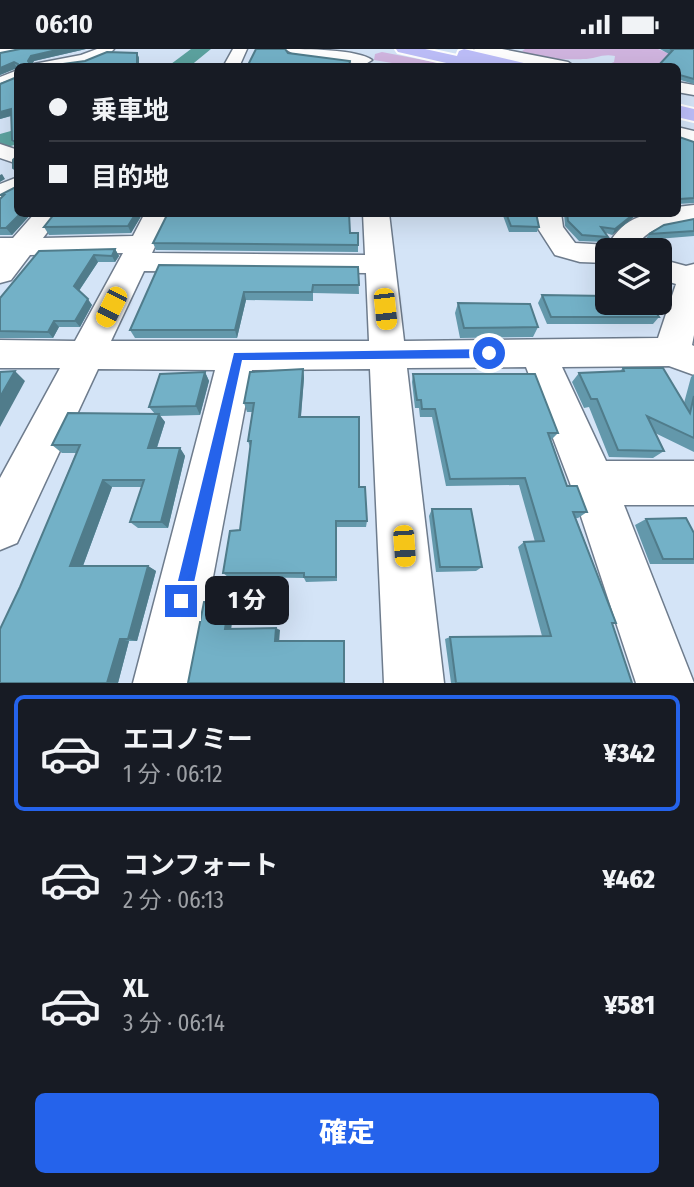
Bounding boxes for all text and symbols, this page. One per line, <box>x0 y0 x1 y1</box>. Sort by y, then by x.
text: 06:10 <box>35 9 93 40</box>
text: 乗車地 <box>91 95 169 126</box>
text: 目的地 <box>91 162 169 193</box>
map controls <box>595 238 672 315</box>
button: layers <box>595 238 672 315</box>
car <box>93 284 130 330</box>
car <box>373 287 398 331</box>
route start <box>473 337 505 369</box>
car <box>393 524 416 568</box>
callout: 1 分 <box>206 577 290 625</box>
route end <box>165 585 197 617</box>
text: 1 分 <box>228 586 266 614</box>
icon: car <box>39 722 102 785</box>
text: エコノミー <box>123 724 253 755</box>
text: ¥342 <box>604 738 655 769</box>
text: 1 分 · 06:12 <box>123 760 223 788</box>
icon: car <box>39 848 102 911</box>
text: コンフォート <box>123 850 278 881</box>
text: ¥462 <box>602 864 655 895</box>
text: 2 分 · 06:13 <box>123 886 224 914</box>
text: XL <box>123 973 149 1004</box>
icon: car <box>39 974 102 1037</box>
text: ¥581 <box>604 990 655 1021</box>
text: 3 分 · 06:14 <box>123 1009 225 1037</box>
button: 確定 <box>35 1093 659 1173</box>

